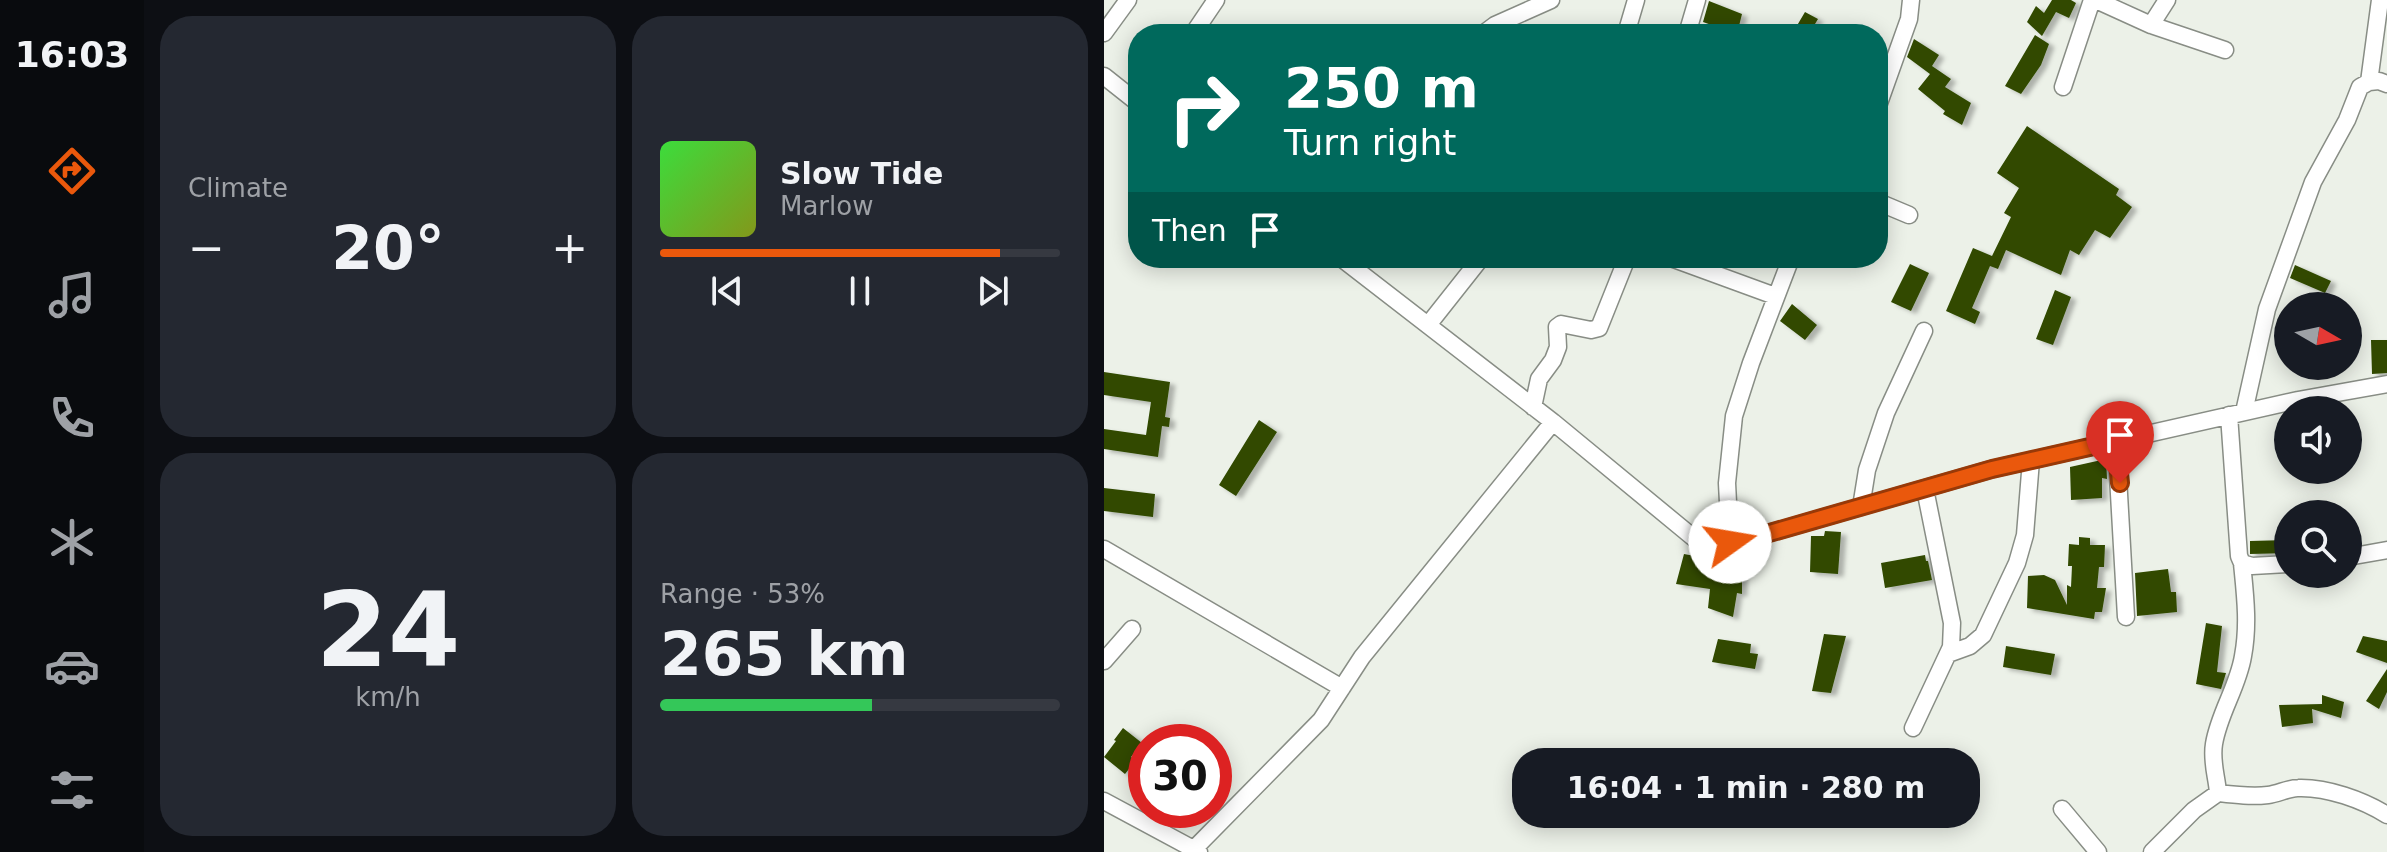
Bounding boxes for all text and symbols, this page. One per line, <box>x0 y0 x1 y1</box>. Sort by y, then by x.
text: 16:03 <box>15 34 129 75</box>
text: 250 m <box>1284 55 1479 120</box>
icon: right <box>1152 56 1256 160</box>
text: Turn right <box>1284 122 1456 163</box>
icon: directions <box>44 143 100 199</box>
text: Slow Tide <box>780 156 943 191</box>
text: Climate <box>188 173 288 203</box>
text: Marlow <box>780 191 873 221</box>
icon: arrive <box>1243 208 1287 252</box>
text: 20° <box>331 213 445 283</box>
text: Then <box>1152 213 1227 248</box>
text: − <box>188 222 225 273</box>
text: + <box>551 222 588 273</box>
icon: music <box>44 267 100 323</box>
icon: previous <box>705 269 749 313</box>
icon: pause <box>838 269 882 313</box>
icon: next <box>971 269 1015 313</box>
north arrow <box>2274 292 2362 380</box>
map controls <box>2274 292 2362 588</box>
icon: phone <box>44 390 100 446</box>
button: sound <box>2274 396 2362 484</box>
pin <box>2086 401 2154 483</box>
icon: arrive <box>2098 413 2142 457</box>
position arrow <box>1688 500 1772 584</box>
button: search <box>2274 500 2362 588</box>
icon: climate <box>44 514 100 570</box>
text: 24 <box>316 569 460 691</box>
text: Range · 53% <box>660 579 825 609</box>
text: 265 km <box>660 619 909 689</box>
icon: car <box>44 638 100 694</box>
text: km/h <box>355 682 421 712</box>
speed limit sign: 30 <box>1128 724 1232 828</box>
icon: filters <box>44 762 100 818</box>
text: 16:04 · 1 min · 280 m <box>1567 770 1925 805</box>

